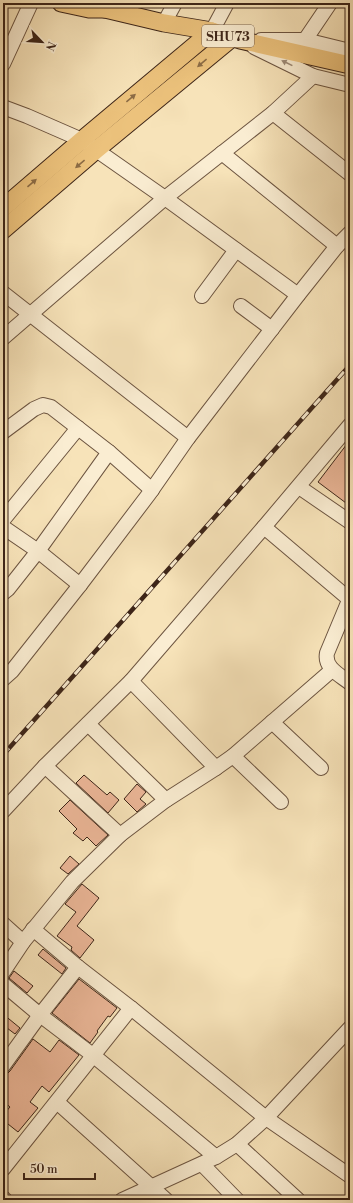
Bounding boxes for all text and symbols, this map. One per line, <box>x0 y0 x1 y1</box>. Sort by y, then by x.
north arrow <box>22 22 62 62</box>
road number: SHU73 <box>202 25 254 47</box>
text: N <box>42 39 58 53</box>
one-way arrow <box>197 58 207 67</box>
one-way arrow <box>281 60 293 66</box>
one-way arrow <box>126 94 137 103</box>
one-way arrow <box>75 159 86 168</box>
one-way arrow <box>27 178 38 187</box>
scale bar <box>24 1155 95 1181</box>
text: 50 m <box>30 1162 58 1177</box>

